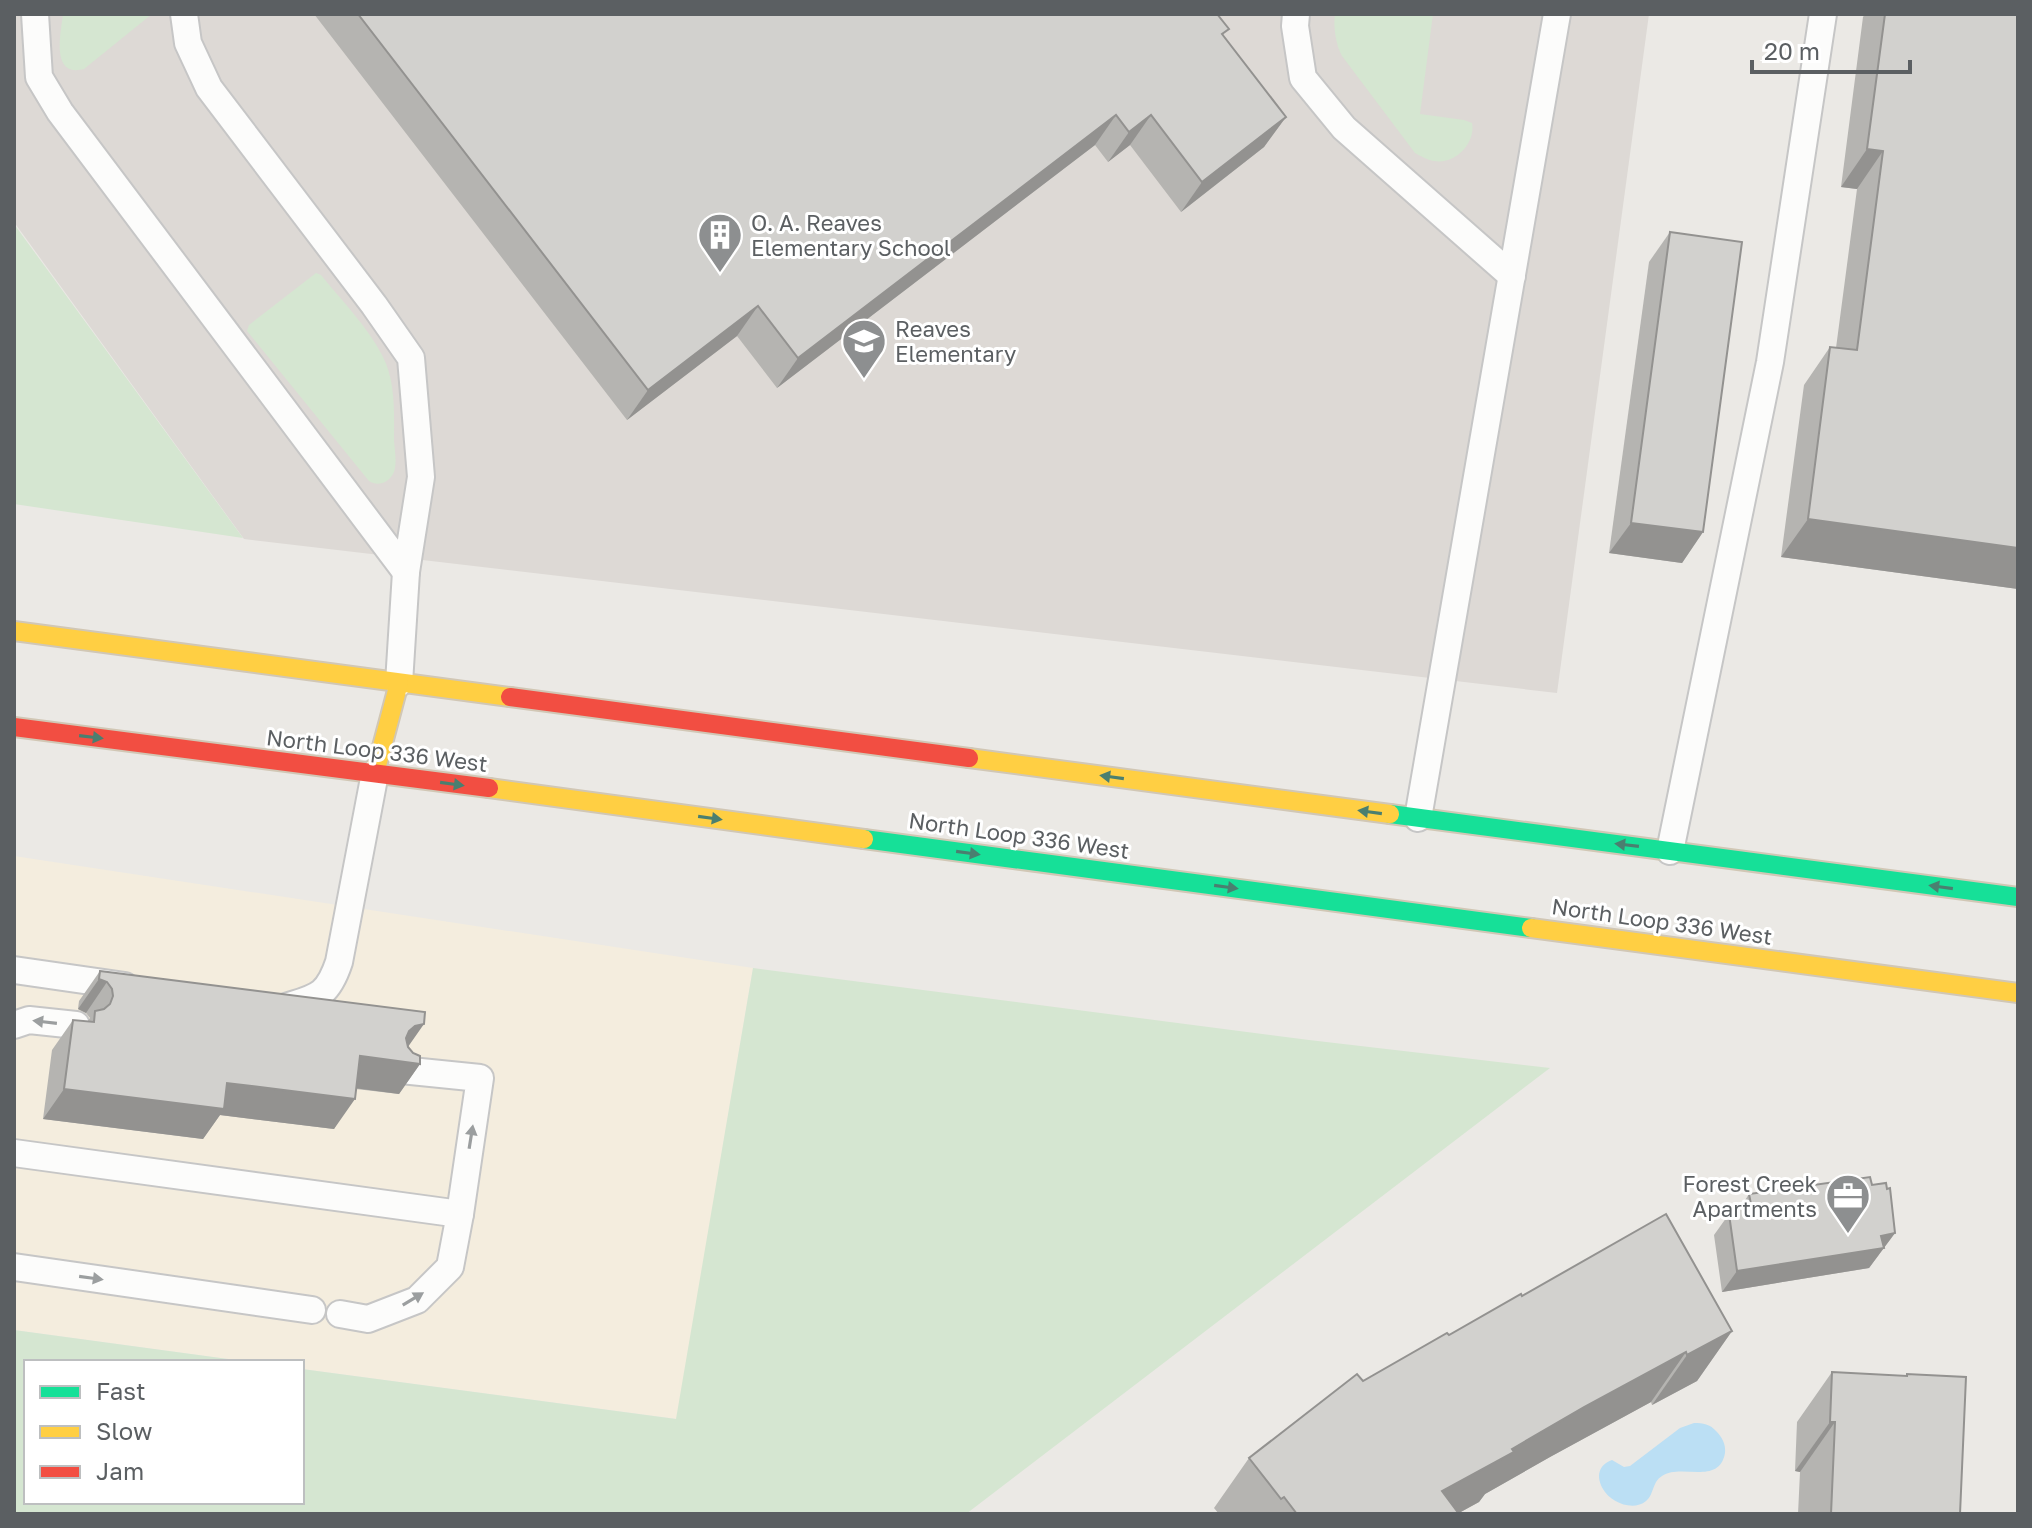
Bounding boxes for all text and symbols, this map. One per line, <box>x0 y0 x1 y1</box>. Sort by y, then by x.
scale bar <box>1752 24 1910 74</box>
text: 20 m <box>1764 36 1820 65</box>
place label: O. A. Reaves Elementary School <box>751 209 951 261</box>
building icon: O. A. Reaves Elementary School <box>696 211 744 274</box>
place label: Reaves Elementary <box>895 315 1016 367</box>
school or university icon: Reaves Elementary <box>840 317 888 380</box>
street label: North Loop 336 West <box>265 723 489 777</box>
one-way arrow <box>79 731 104 744</box>
one-way arrow <box>1099 771 1124 784</box>
one-way arrow <box>440 778 465 791</box>
one-way arrow <box>1357 805 1382 818</box>
street label: North Loop 336 West <box>907 806 1131 864</box>
one-way arrow <box>698 812 723 825</box>
one-way arrow <box>1615 839 1640 852</box>
one-way arrow <box>956 847 981 860</box>
one-way arrow <box>1928 880 1953 893</box>
one-way arrow <box>1213 881 1238 894</box>
street label: North Loop 336 West <box>1550 892 1774 950</box>
one-way arrow <box>32 1015 57 1028</box>
one-way arrow <box>466 1124 478 1149</box>
place label: Forest Creek Apartments <box>1683 1170 1817 1222</box>
office icon: Forest Creek Apartments <box>1824 1172 1872 1235</box>
one-way arrow <box>79 1272 104 1285</box>
one-way arrow <box>401 1292 424 1307</box>
legend <box>24 1360 304 1504</box>
text: Fast <box>96 1376 146 1405</box>
text: Slow <box>96 1416 152 1445</box>
text: Jam <box>96 1456 144 1485</box>

